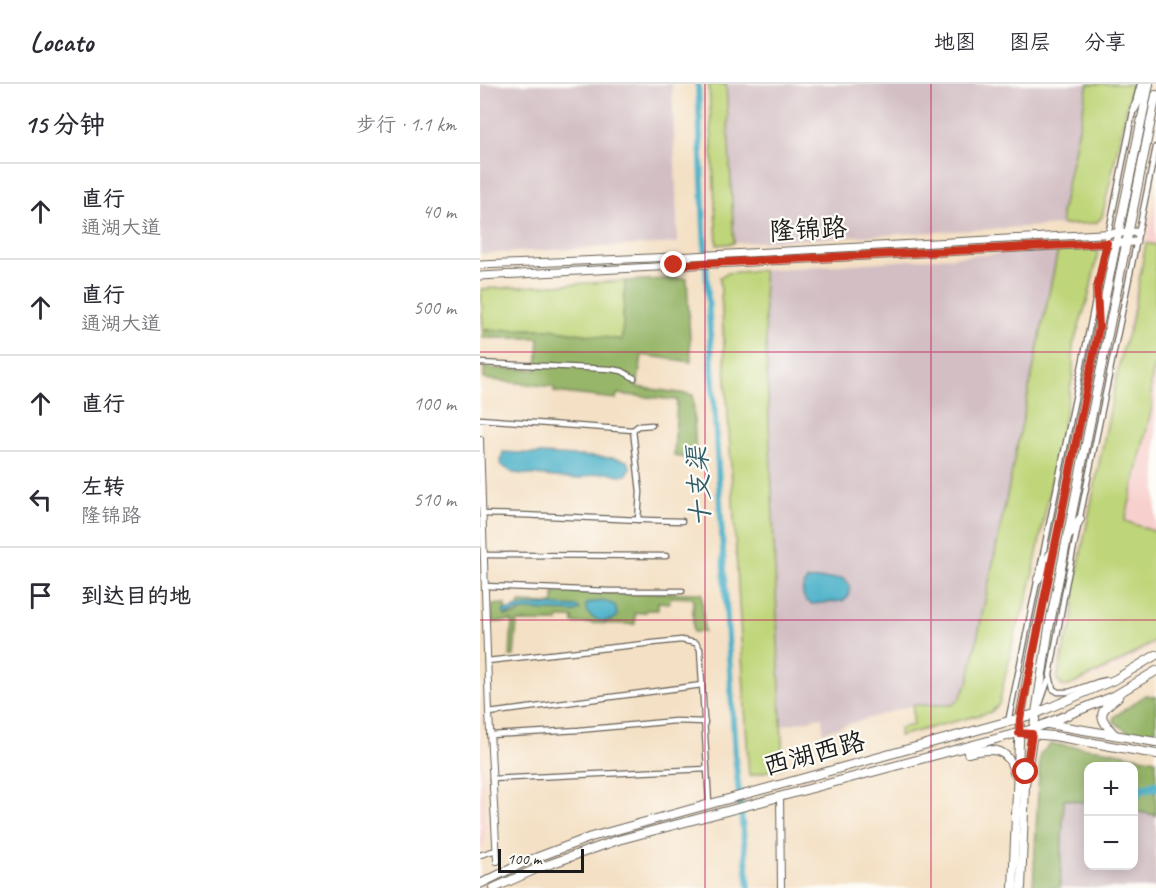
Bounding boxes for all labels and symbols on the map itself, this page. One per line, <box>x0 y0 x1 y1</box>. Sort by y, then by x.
street label: 隆锦路 <box>768 211 848 248</box>
route end <box>660 251 686 277</box>
water label: 十支渠 <box>680 444 718 528</box>
street label: 西湖西路 <box>760 724 869 783</box>
route start <box>1012 758 1038 784</box>
scale bar <box>498 846 584 874</box>

